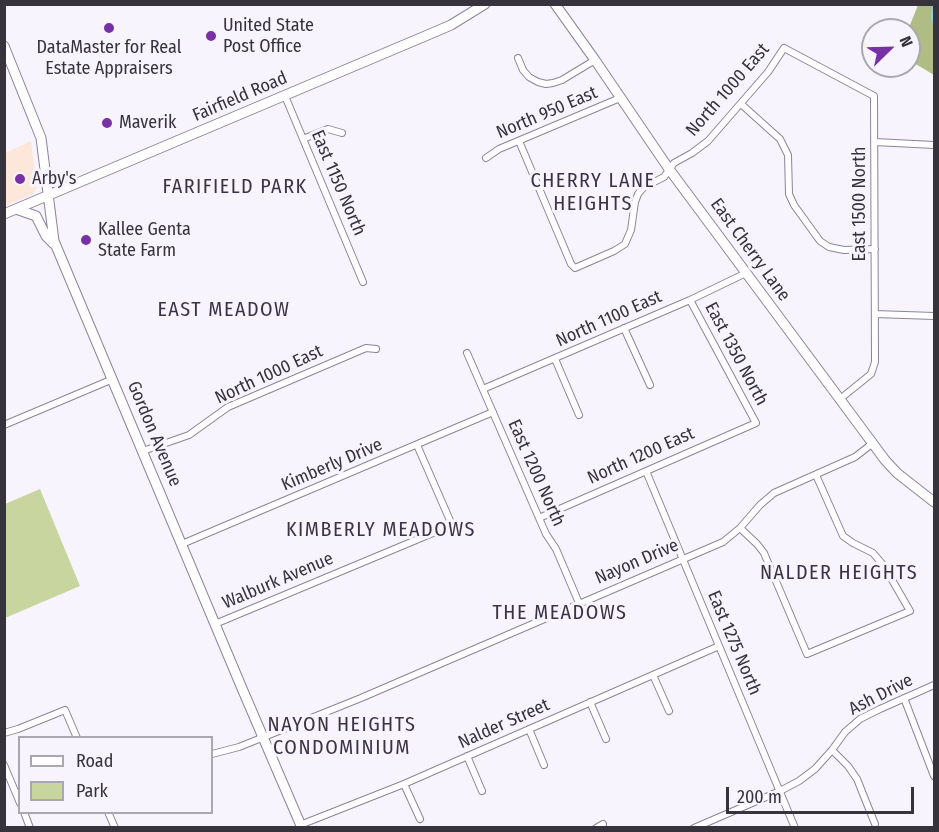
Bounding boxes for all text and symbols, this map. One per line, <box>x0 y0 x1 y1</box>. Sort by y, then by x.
place label: United State Post Office <box>223 15 314 57</box>
north arrow <box>861 18 921 78</box>
marker: DataMaster for Real Estate Appraisers <box>102 21 116 35</box>
marker: United State Post Office <box>204 29 218 43</box>
text: N <box>896 33 917 50</box>
place label: DataMaster for Real Estate Appraisers <box>37 37 181 80</box>
street label: North 1000 East <box>682 39 774 141</box>
street label: Fairfield Road <box>189 67 291 127</box>
street label: North 950 East <box>493 82 601 144</box>
place label: Maverik <box>119 112 176 134</box>
marker: Maverik <box>100 116 114 130</box>
street label: East 1150 North <box>306 127 370 239</box>
street label: East 1500 North <box>849 146 871 262</box>
place label: Arby's <box>32 168 76 190</box>
district label: CHERRY LANE HEIGHTS <box>531 169 655 216</box>
marker: Arby's <box>13 172 27 186</box>
district label: FARIFIELD PARK <box>162 175 308 199</box>
street label: East Cherry Lane <box>705 194 795 306</box>
place label: Kallee Genta State Farm <box>98 219 191 262</box>
marker: Kallee Genta State Farm <box>79 233 93 247</box>
street label: North 1100 East <box>553 286 665 352</box>
district label: EAST MEADOW <box>157 298 291 322</box>
street label: East 1350 North <box>700 299 772 409</box>
street label: North 1000 East <box>212 341 326 409</box>
street label: Gordon Avenue <box>122 378 186 490</box>
street label: East 1200 North <box>503 416 569 530</box>
street label: North 1200 East <box>584 423 698 489</box>
street label: Kimberly Drive <box>278 434 386 496</box>
district label: KIMBERLY MEADOWS <box>286 518 476 542</box>
street label: Nayon Drive <box>592 535 682 589</box>
street label: Walburk Avenue <box>219 548 337 614</box>
district label: NALDER HEIGHTS <box>760 561 918 585</box>
street label: East 1275 North <box>702 588 766 698</box>
district label: THE MEADOWS <box>493 601 627 625</box>
street label: Ash Drive <box>845 670 917 720</box>
street label: Nalder Street <box>455 694 553 754</box>
district label: NAYON HEIGHTS CONDOMINIUM <box>267 713 417 760</box>
legend <box>18 736 213 814</box>
text: Road <box>76 750 113 772</box>
scale bar <box>729 775 916 813</box>
text: Park <box>76 780 108 802</box>
text: 200 m <box>737 786 782 808</box>

